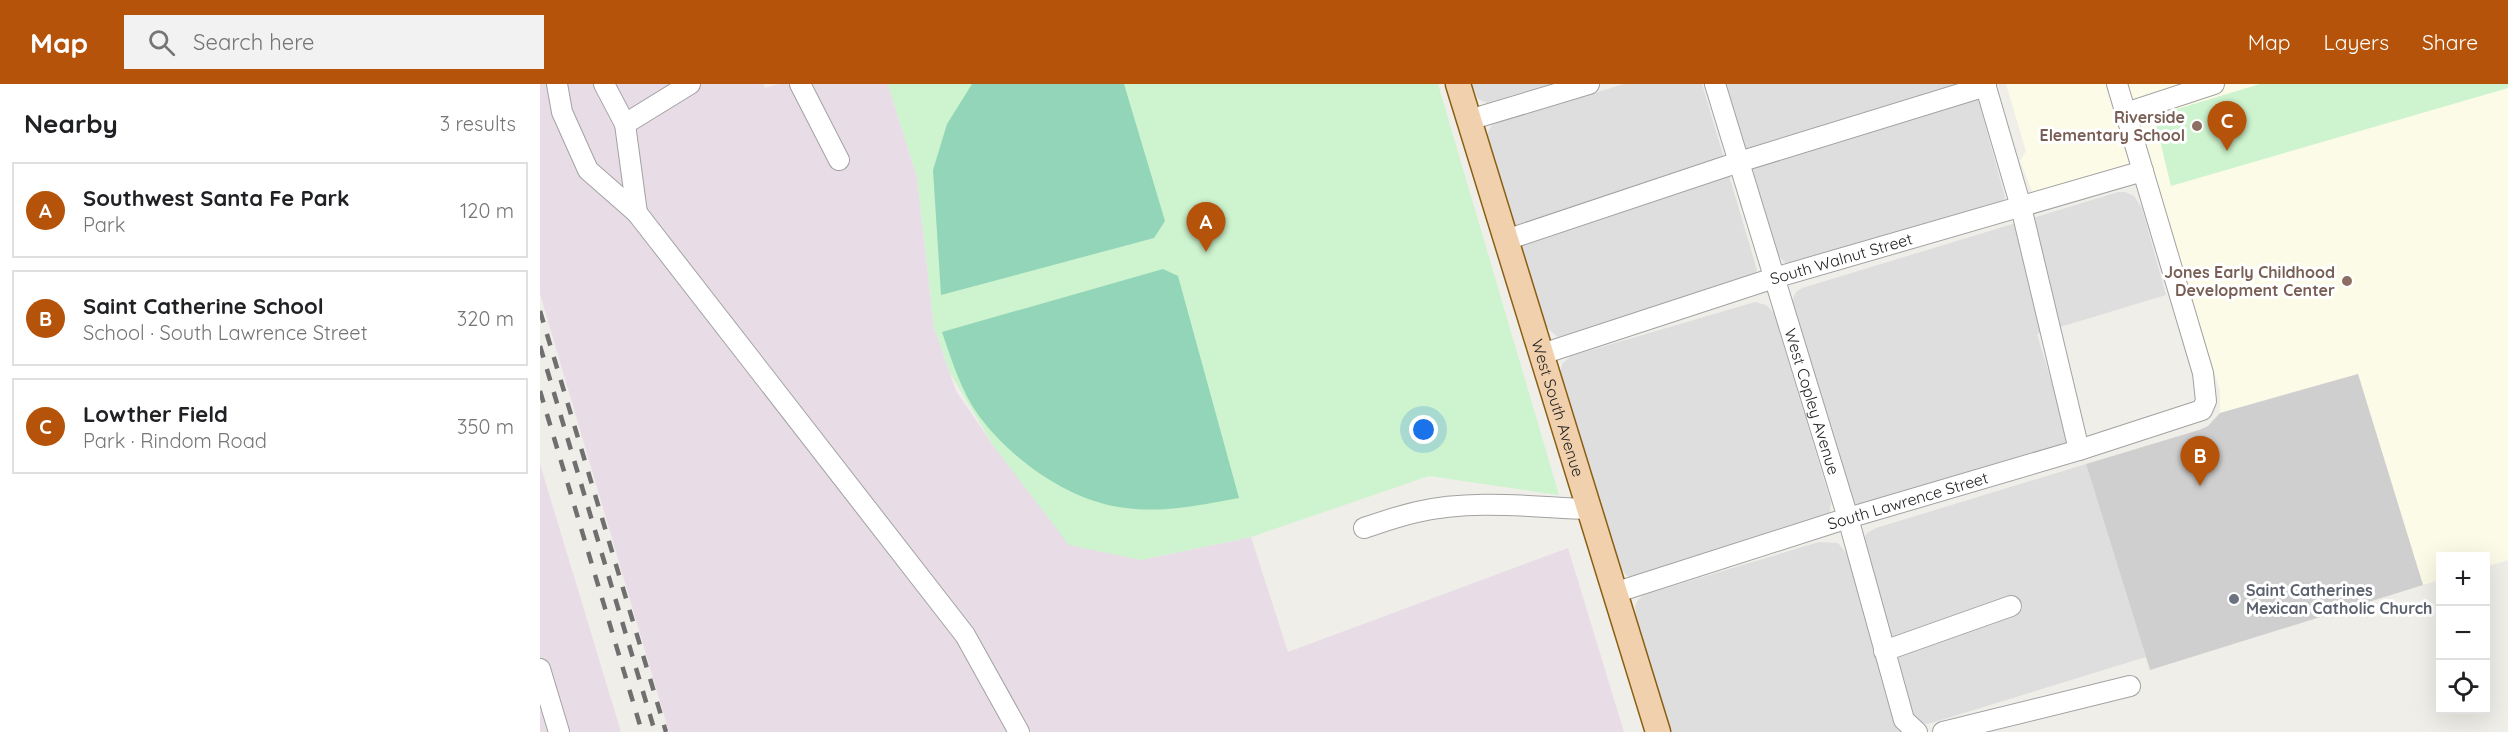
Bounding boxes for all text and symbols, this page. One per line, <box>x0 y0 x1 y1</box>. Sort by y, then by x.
search box <box>124 15 544 69</box>
text: Map <box>30 25 88 60</box>
icon: search <box>145 26 178 59</box>
text: Search here <box>193 28 315 56</box>
text: Map <box>2248 29 2291 55</box>
text: Layers <box>2324 29 2389 55</box>
text: Share <box>2422 29 2478 55</box>
pin: C <box>2208 101 2246 151</box>
text: Nearby <box>24 107 118 140</box>
place label: Riverside Elementary School <box>2040 107 2185 145</box>
text: 3 results <box>440 111 516 136</box>
marker: Riverside Elementary School <box>2190 119 2204 133</box>
text: Southwest Santa Fe Park <box>83 184 350 212</box>
text: A <box>39 198 52 223</box>
text: 120 m <box>460 198 514 223</box>
pin: A <box>1186 202 1226 252</box>
text: Park <box>83 212 125 237</box>
street label: South Walnut Street <box>1768 228 1915 289</box>
place label: Jones Early Childhood Development Center <box>2164 262 2335 300</box>
marker: Jones Early Childhood Development Center <box>2340 274 2354 288</box>
text: Saint Catherine School <box>83 292 324 320</box>
text: B <box>39 306 52 331</box>
text: 320 m <box>457 306 514 331</box>
text: School · South Lawrence Street <box>83 320 367 345</box>
street label: West Copley Avenue <box>1780 326 1844 477</box>
street label: West South Avenue <box>1527 337 1589 479</box>
text: Lowther Field <box>83 400 228 428</box>
text: C <box>39 414 52 439</box>
text: 350 m <box>457 414 514 439</box>
your location <box>1409 415 1438 444</box>
text: Park · Rindom Road <box>83 428 267 453</box>
pin: B <box>2180 436 2220 486</box>
street label: South Lawrence Street <box>1825 467 1990 534</box>
map controls <box>2436 552 2490 714</box>
button: + <box>2436 552 2490 606</box>
place label: Saint Catherines Mexican Catholic Church <box>2246 580 2432 618</box>
marker: Saint Catherines Mexican Catholic Church <box>2227 592 2241 606</box>
button: − <box>2436 606 2490 660</box>
button: locate <box>2436 660 2490 714</box>

